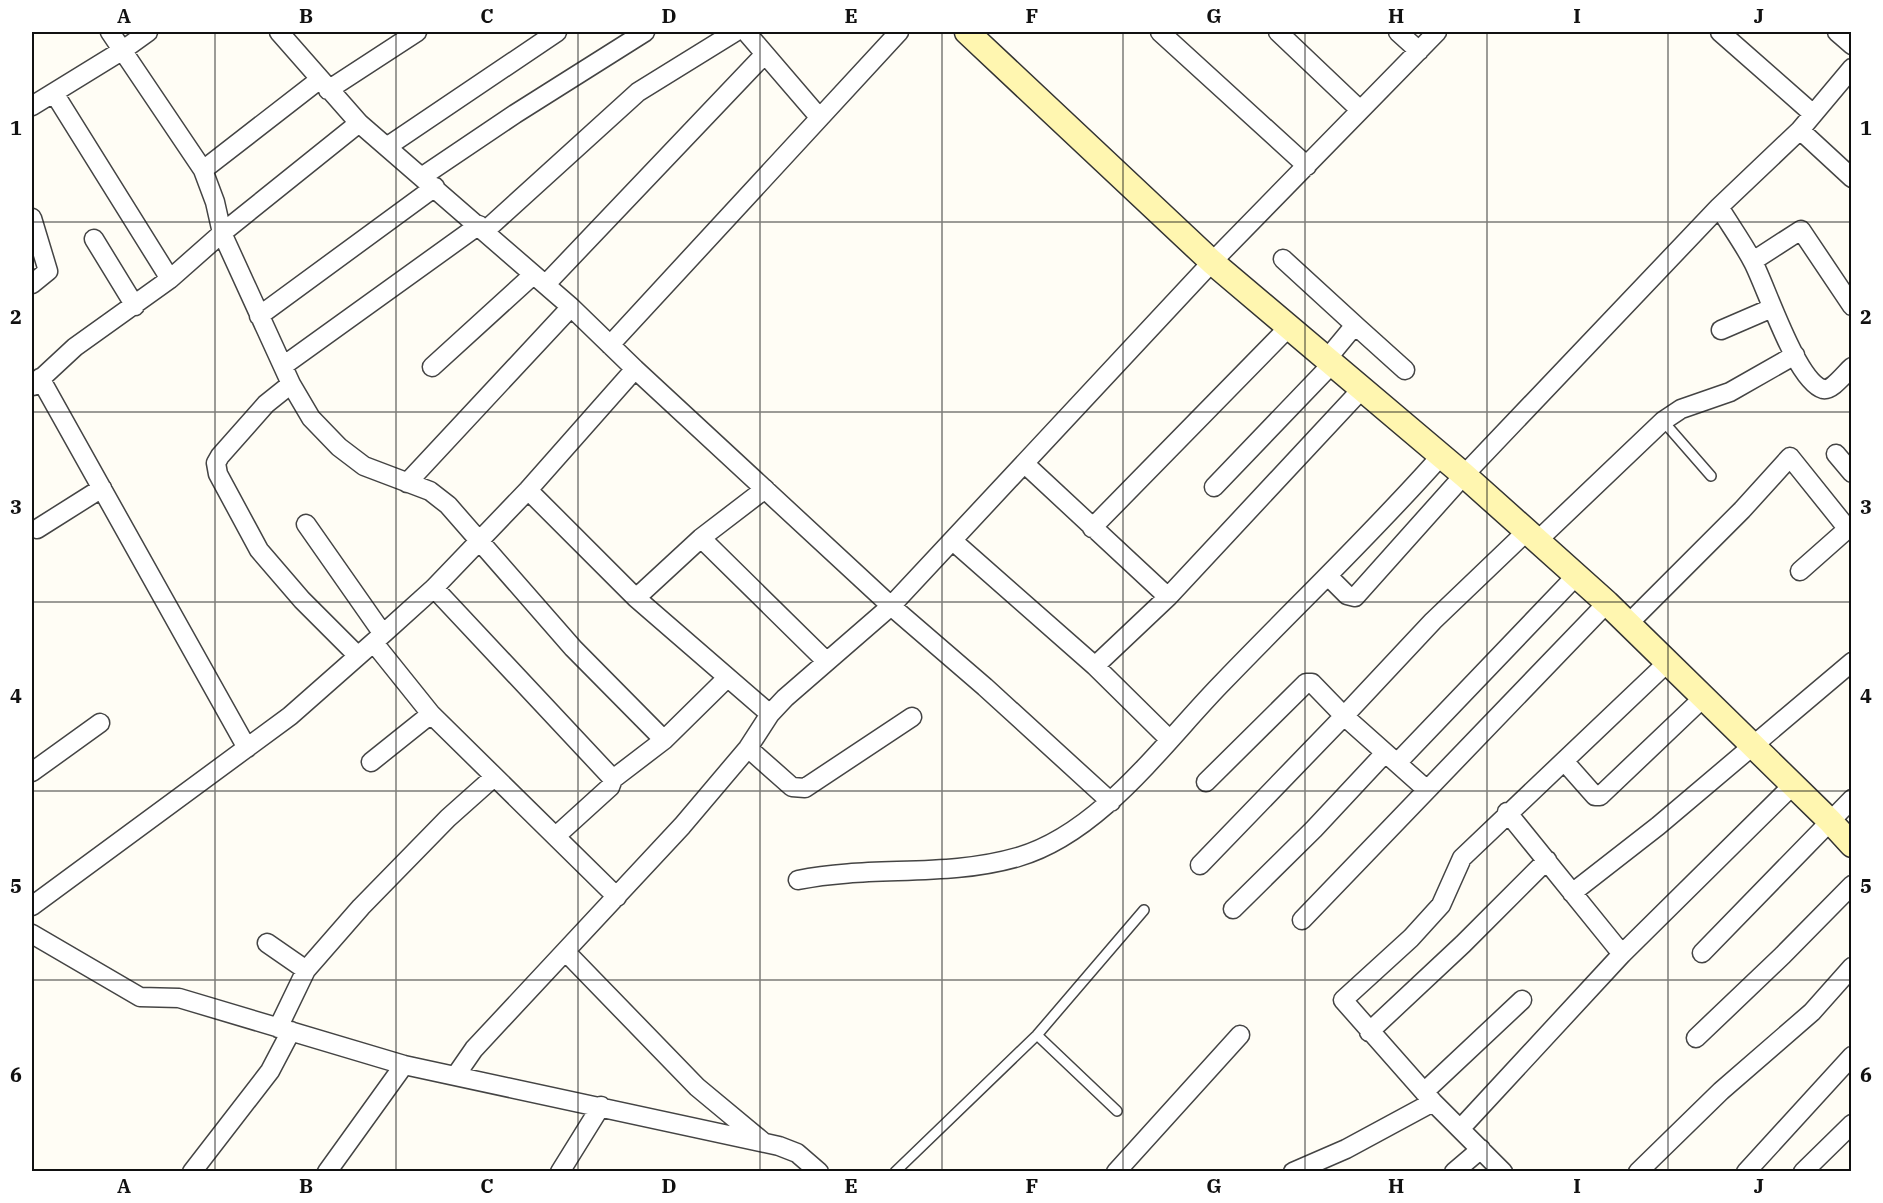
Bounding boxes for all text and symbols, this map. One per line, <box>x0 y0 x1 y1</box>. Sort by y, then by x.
text: A <box>117 2 131 29</box>
text: B <box>299 2 313 29</box>
text: C <box>480 2 494 29</box>
text: D <box>661 2 677 29</box>
text: E <box>844 2 858 29</box>
text: F <box>1026 2 1038 29</box>
text: G <box>1206 2 1222 29</box>
text: H <box>1388 2 1404 29</box>
text: I <box>1573 2 1581 29</box>
text: J <box>1754 2 1764 29</box>
text: 1 <box>10 114 22 141</box>
text: 1 <box>1860 114 1872 141</box>
text: 2 <box>10 303 22 330</box>
text: 2 <box>1860 303 1872 330</box>
text: 3 <box>10 493 22 520</box>
text: 3 <box>1860 493 1872 520</box>
text: 4 <box>10 682 22 709</box>
text: 4 <box>1860 682 1872 709</box>
text: 5 <box>10 872 22 899</box>
text: 5 <box>1860 872 1872 899</box>
text: 6 <box>10 1061 22 1088</box>
text: 6 <box>1860 1061 1872 1088</box>
text: A <box>117 1172 131 1199</box>
text: B <box>299 1172 313 1199</box>
text: C <box>480 1172 494 1199</box>
text: D <box>661 1172 677 1199</box>
text: E <box>844 1172 858 1199</box>
text: F <box>1026 1172 1038 1199</box>
text: G <box>1206 1172 1222 1199</box>
text: H <box>1388 1172 1404 1199</box>
text: I <box>1573 1172 1581 1199</box>
text: J <box>1754 1172 1764 1199</box>

